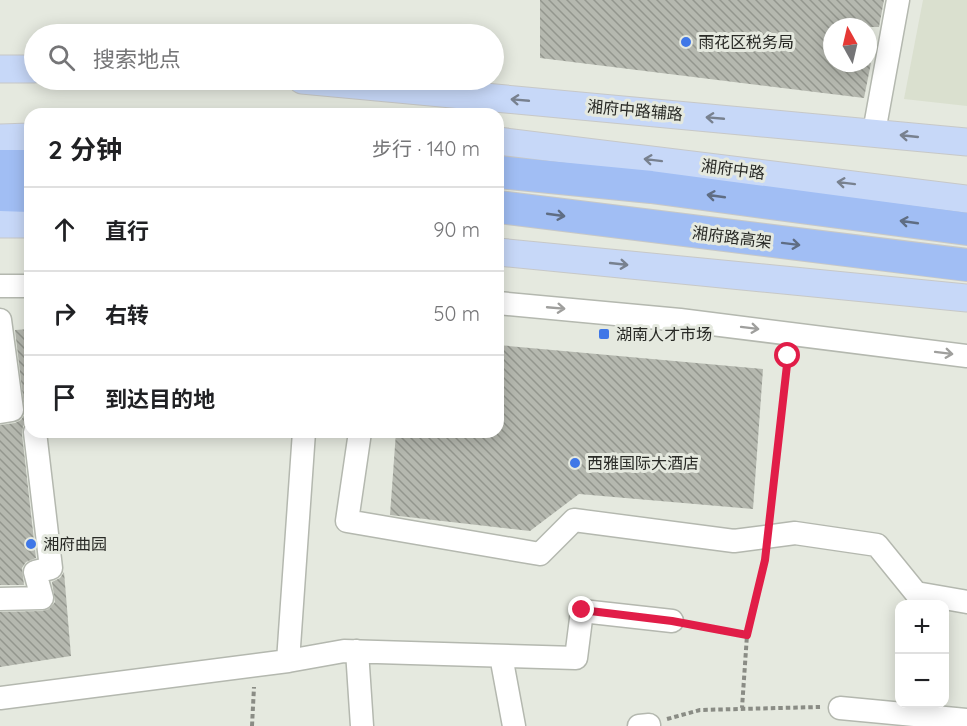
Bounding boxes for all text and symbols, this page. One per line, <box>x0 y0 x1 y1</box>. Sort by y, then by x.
north arrow <box>823 18 877 72</box>
search box <box>24 24 504 90</box>
place label: 雨花区税务局 <box>698 32 794 52</box>
marker: 雨花区税务局 <box>679 35 693 49</box>
icon: search <box>45 41 78 74</box>
text: 搜索地点 <box>93 45 181 73</box>
one-way arrow <box>511 94 531 105</box>
street label: 湘府中路辅路 <box>586 96 684 124</box>
one-way arrow <box>705 112 725 123</box>
one-way arrow <box>899 130 919 141</box>
text: 2 分钟 <box>48 133 122 166</box>
text: 步行 · 140 m <box>372 136 480 161</box>
one-way arrow <box>643 154 663 165</box>
street label: 湘府中路 <box>700 155 766 183</box>
one-way arrow <box>837 178 857 189</box>
one-way arrow <box>706 190 726 201</box>
one-way arrow <box>546 210 565 221</box>
icon: ahead <box>48 213 81 246</box>
one-way arrow <box>900 216 919 227</box>
text: 直行 <box>105 217 149 245</box>
text: 90 m <box>433 217 480 242</box>
street label: 湘府路高架 <box>691 222 773 252</box>
one-way arrow <box>781 239 801 250</box>
one-way arrow <box>608 259 628 270</box>
icon: right <box>48 297 81 330</box>
text: 右转 <box>105 301 149 329</box>
text: 50 m <box>434 301 480 326</box>
one-way arrow <box>546 303 566 314</box>
one-way arrow <box>740 323 760 334</box>
place label: 湖南人才市场 <box>616 324 712 344</box>
marker: 湖南人才市场 <box>597 327 611 341</box>
route start <box>774 342 800 368</box>
one-way arrow <box>933 348 953 359</box>
icon: arrive <box>48 381 81 414</box>
text: 到达目的地 <box>105 385 215 413</box>
place label: 西雅国际大酒店 <box>587 453 699 473</box>
marker: 西雅国际大酒店 <box>568 456 582 470</box>
place label: 湘府曲园 <box>43 534 107 554</box>
marker: 湘府曲园 <box>24 537 38 551</box>
route end <box>568 596 594 622</box>
map controls <box>895 600 949 708</box>
button: + <box>895 600 949 654</box>
button: − <box>895 654 949 708</box>

